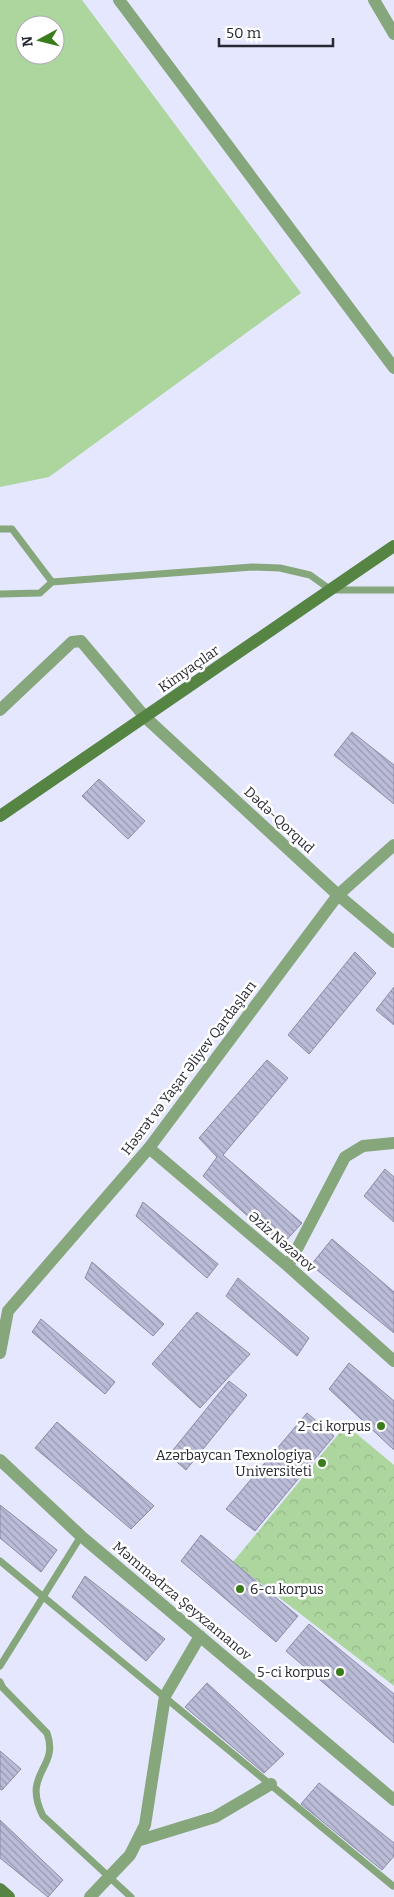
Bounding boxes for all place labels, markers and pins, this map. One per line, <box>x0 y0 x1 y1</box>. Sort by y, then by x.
place label: 2-ci korpus <box>298 1418 371 1435</box>
marker: 2-ci korpus <box>375 1420 387 1432</box>
place label: Azərbaycan Texnologiya Universiteti <box>156 1447 312 1480</box>
marker: Azərbaycan Texnologiya Universiteti <box>316 1457 328 1469</box>
place label: 6-cı korpus <box>250 1581 324 1598</box>
marker: 6-cı korpus <box>234 1583 246 1595</box>
place label: 5-ci korpus <box>257 1664 330 1681</box>
marker: 5-ci korpus <box>334 1666 346 1678</box>

